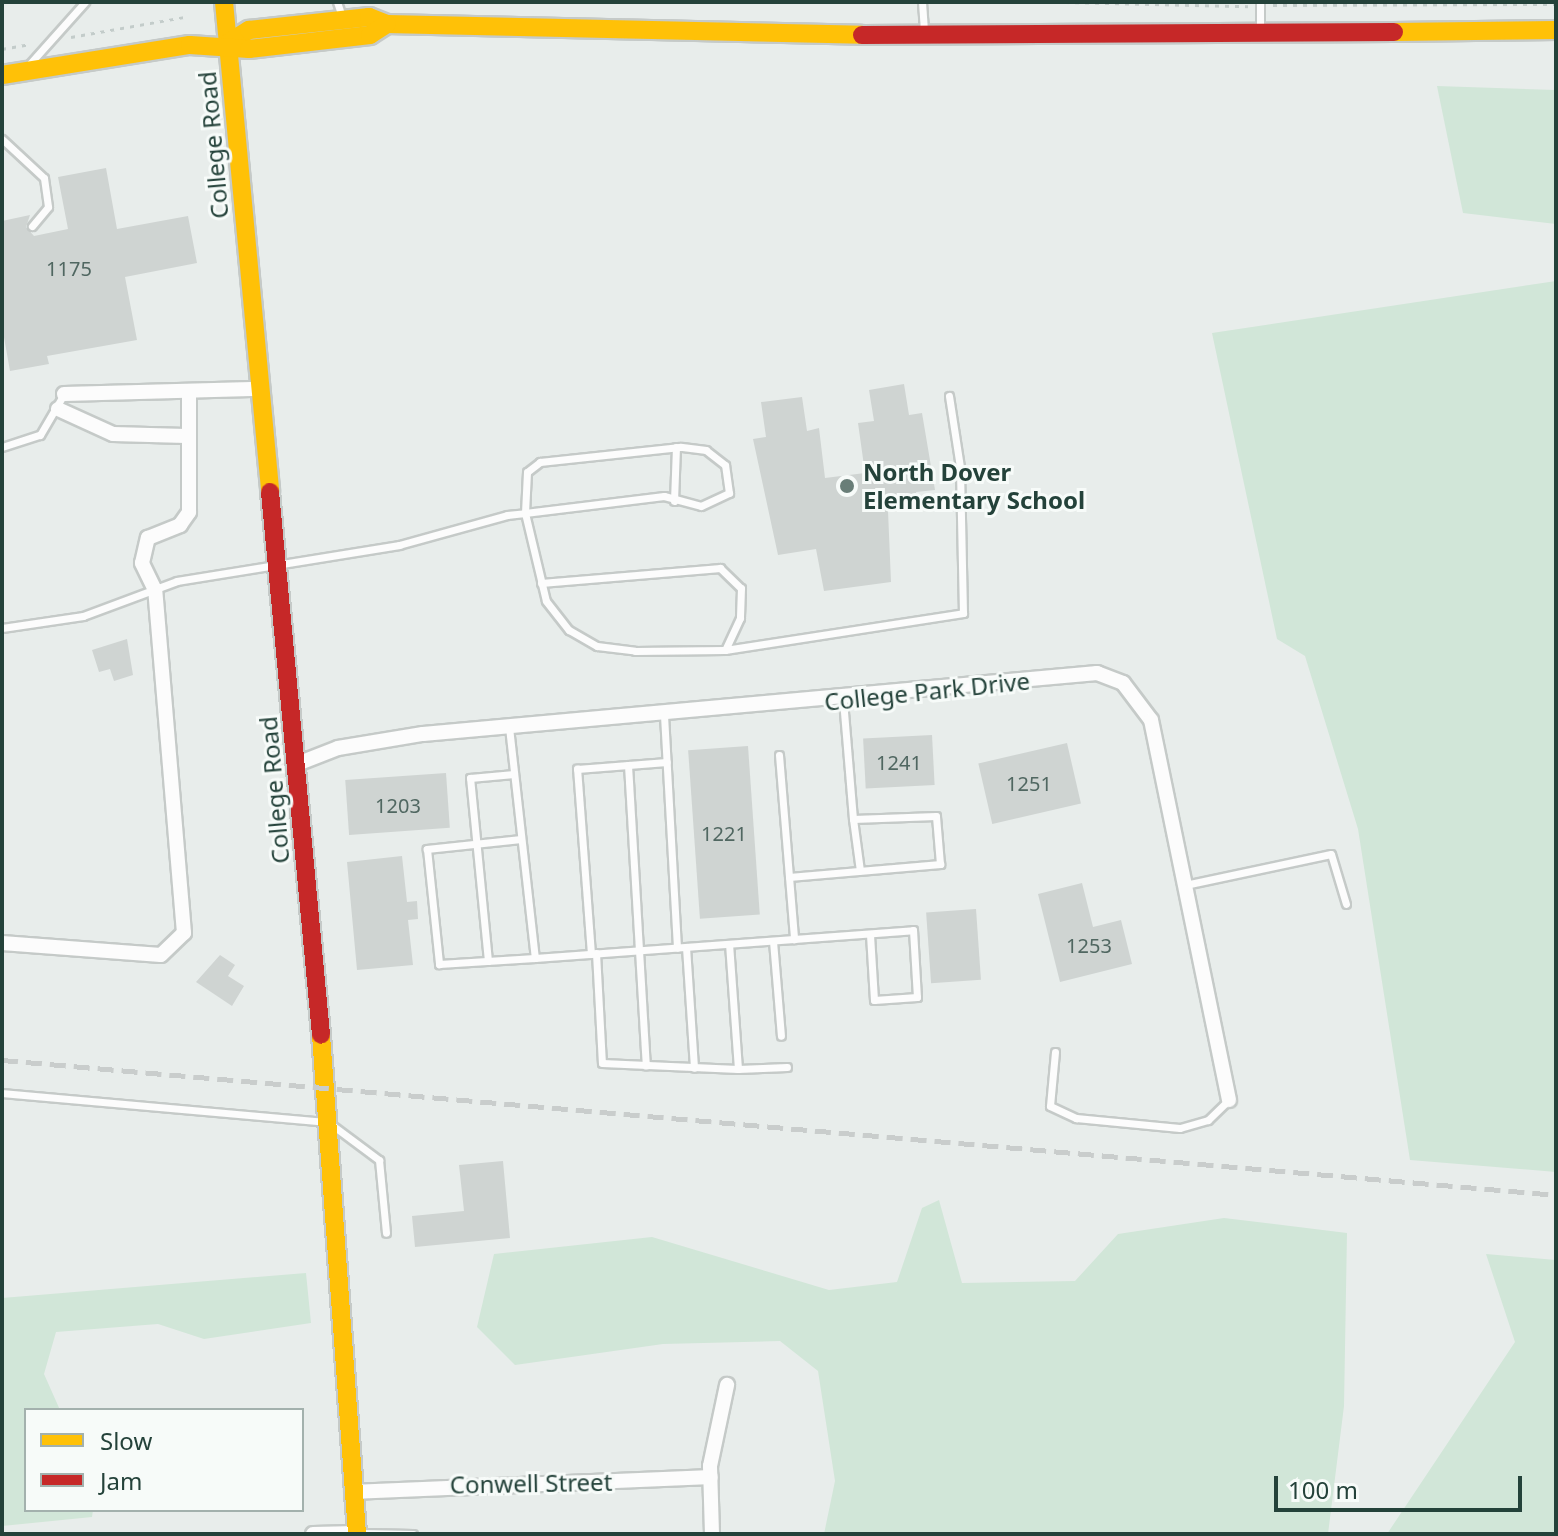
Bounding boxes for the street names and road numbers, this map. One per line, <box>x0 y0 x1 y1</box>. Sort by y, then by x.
street label: College Road <box>192 70 234 220</box>
street label: College Park Drive <box>823 666 1031 716</box>
street label: College Road <box>253 715 295 865</box>
street label: Conwell Street <box>449 1467 613 1499</box>

